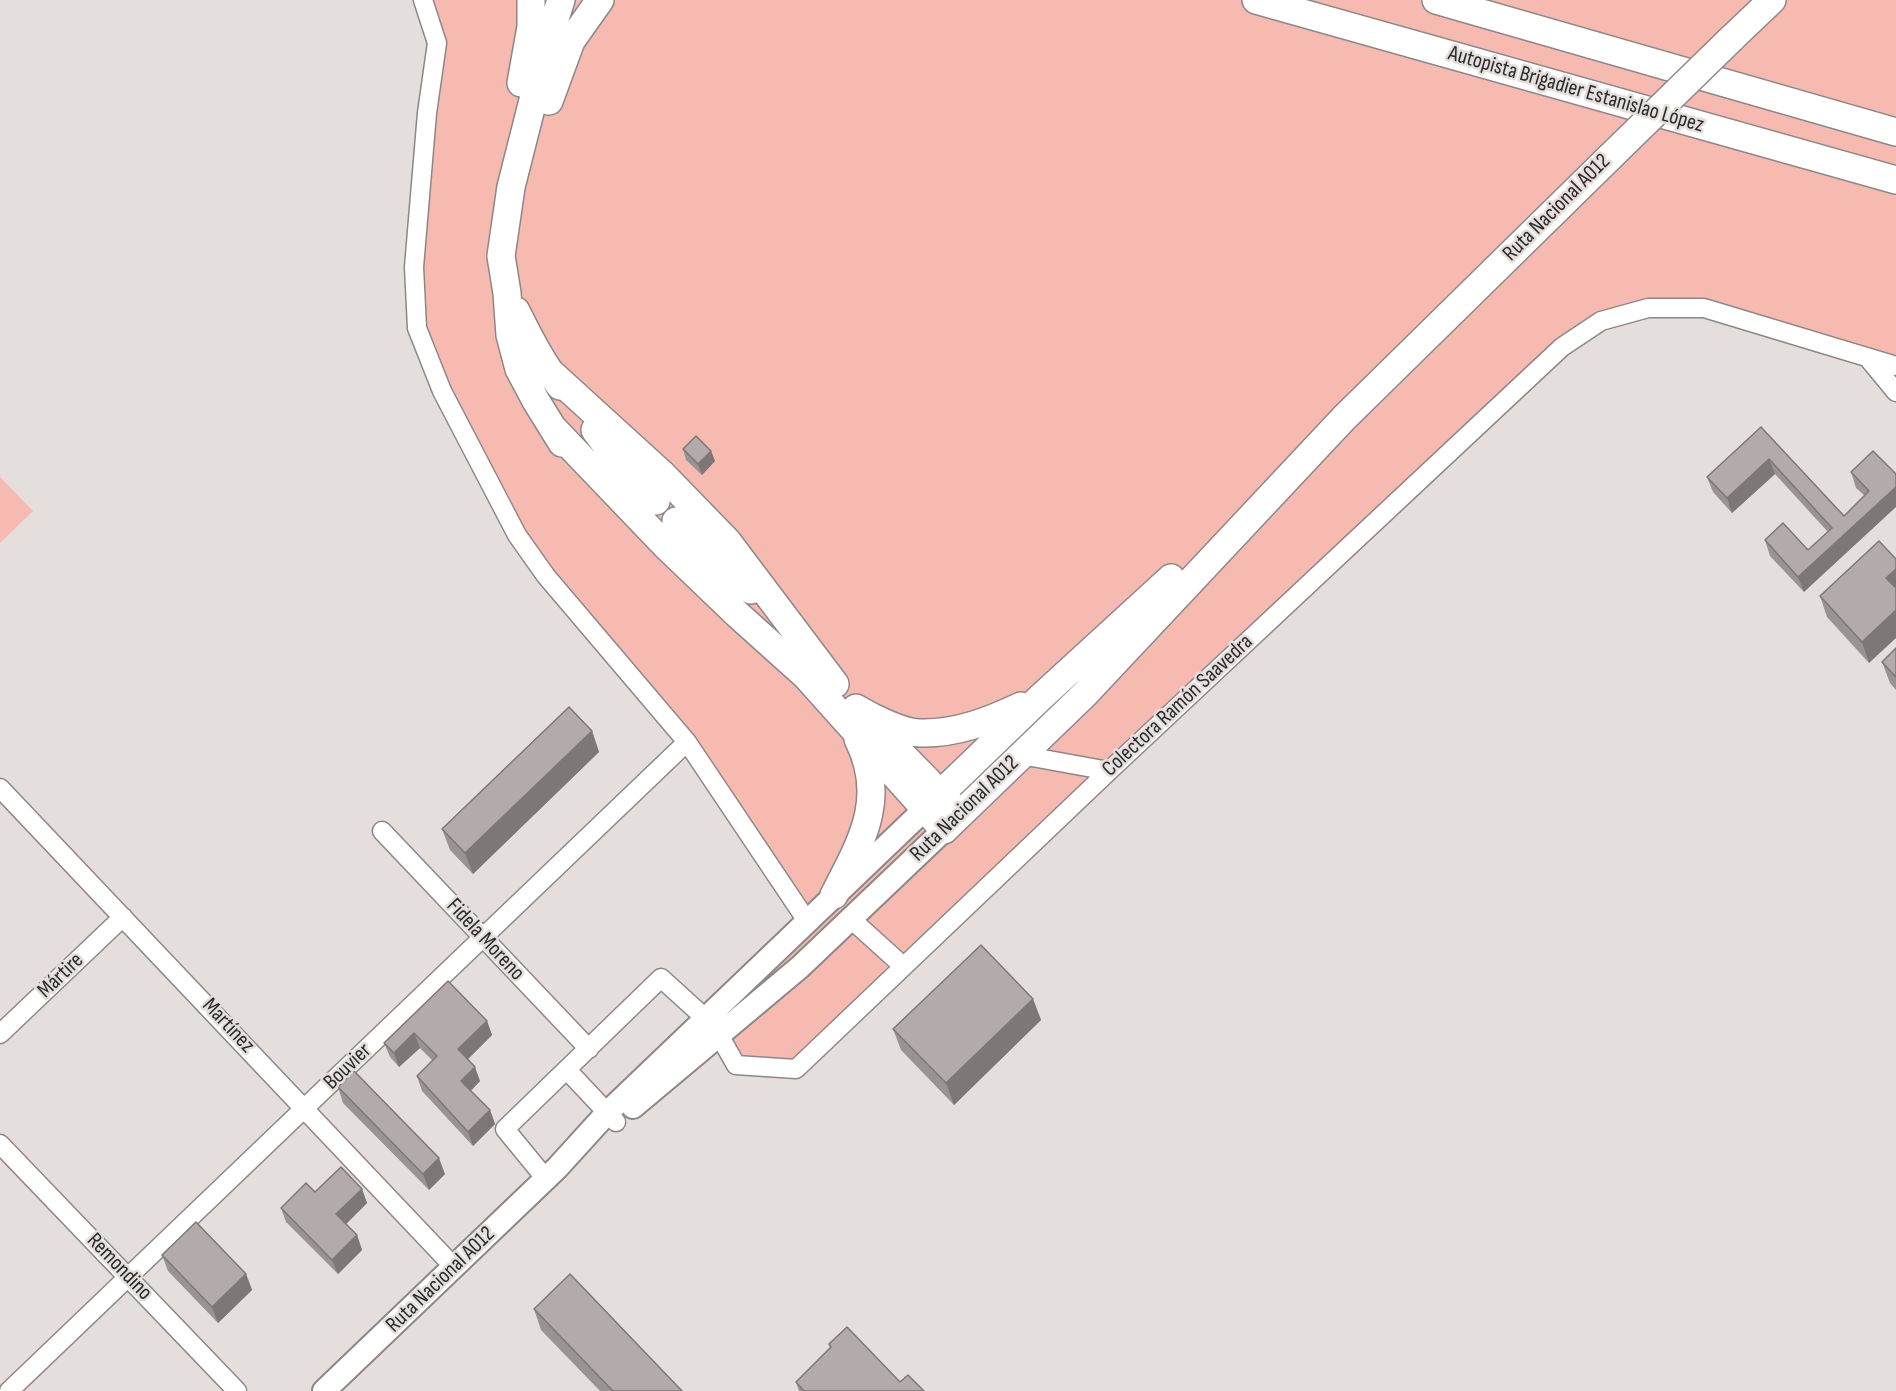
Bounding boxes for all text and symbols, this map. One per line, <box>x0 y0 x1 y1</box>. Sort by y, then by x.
street label: Autopista Brigadier Estanislao López <box>1445 41 1707 139</box>
street label: Ruta Nacional A012 <box>1498 149 1616 267</box>
street label: Colectora Ramón Saavedra <box>1097 629 1259 783</box>
street label: Ruta Nacional A012 <box>905 750 1025 868</box>
street label: Fidela Moreno <box>440 894 530 986</box>
street label: Mártire <box>33 948 89 1004</box>
street label: Martínez <box>196 993 260 1059</box>
street label: Bouvier <box>319 1038 377 1096</box>
street label: Ruta Nacional A012 <box>381 1221 501 1339</box>
street label: Remondino <box>81 1228 157 1306</box>

